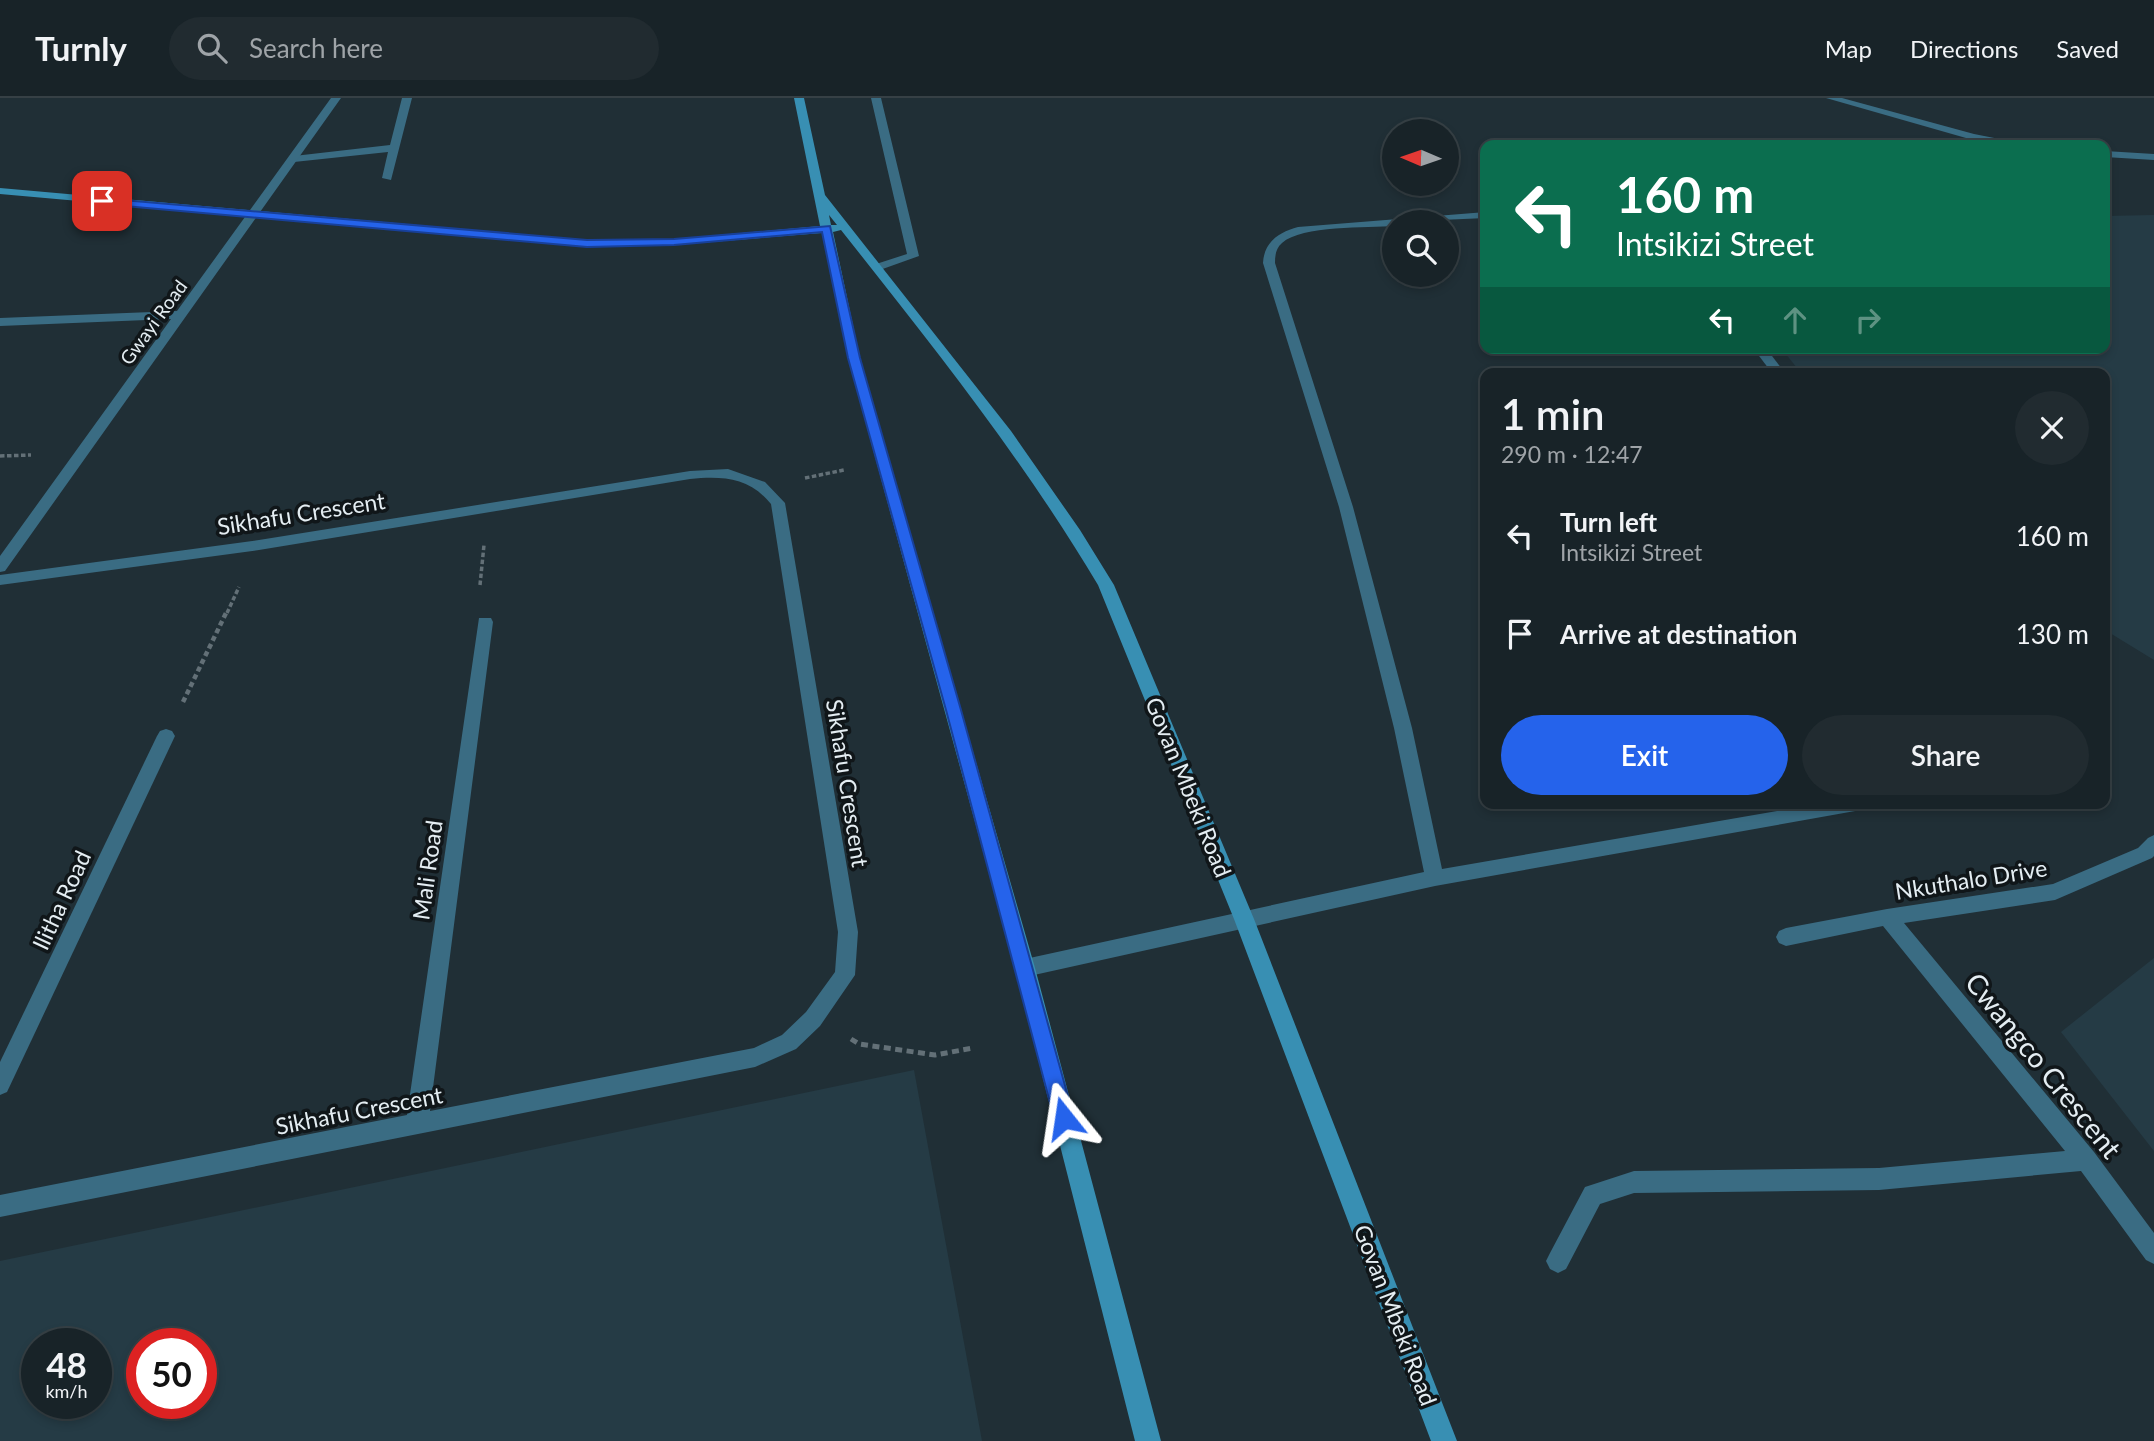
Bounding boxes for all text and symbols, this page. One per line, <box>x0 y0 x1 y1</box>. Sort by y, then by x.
search box <box>169 17 659 80</box>
text: Turnly <box>35 28 127 68</box>
icon: search <box>193 29 231 67</box>
text: Search here <box>249 32 383 64</box>
text: Map <box>1825 34 1872 63</box>
text: Directions <box>1910 34 2018 63</box>
text: Saved <box>2056 34 2119 63</box>
north arrow <box>1382 119 1460 196</box>
map controls <box>1382 119 1459 287</box>
text: 160 m <box>1616 165 1754 223</box>
icon: left <box>1501 168 1592 259</box>
pin <box>72 171 132 231</box>
icon: arrive <box>83 182 121 220</box>
button: search <box>1382 210 1459 287</box>
text: Intsikizi Street <box>1616 224 1814 263</box>
street label: Gwayi Road <box>115 275 191 369</box>
icon: left <box>1703 301 1741 339</box>
icon: ahead <box>1776 301 1814 339</box>
icon: right <box>1849 301 1887 339</box>
text: 1 min <box>1501 389 1605 439</box>
button: close <box>2015 391 2089 465</box>
text: 290 m · 12:47 <box>1501 440 1643 468</box>
street label: Sikhafu Crescent <box>215 486 388 540</box>
text: Turn left <box>1560 506 1657 538</box>
icon: left <box>1501 517 1539 555</box>
text: 160 m <box>2016 520 2089 552</box>
text: Intsikizi Street <box>1560 538 1702 566</box>
icon: arrive <box>1501 615 1539 653</box>
text: Arrive at destination <box>1560 618 1797 650</box>
text: 130 m <box>2016 618 2089 650</box>
street label: Govan Mbeki Road <box>1140 693 1238 881</box>
street label: Sikhafu Crescent <box>821 697 875 870</box>
button: Exit <box>1501 715 1788 795</box>
button: Share <box>1802 715 2089 795</box>
street label: Mali Road <box>406 818 448 922</box>
street label: Ilitha Road <box>26 846 96 954</box>
street label: Nkuthalo Drive <box>1893 853 2049 905</box>
street label: Cwangco Crescent <box>1959 965 2129 1165</box>
street label: Sikhafu Crescent <box>273 1080 446 1140</box>
position arrow <box>1027 1081 1101 1155</box>
street label: Govan Mbeki Road <box>1349 1221 1443 1409</box>
speed limit sign: 50 <box>126 1328 217 1419</box>
text: 48 <box>46 1343 87 1385</box>
text: km/h <box>45 1380 88 1402</box>

